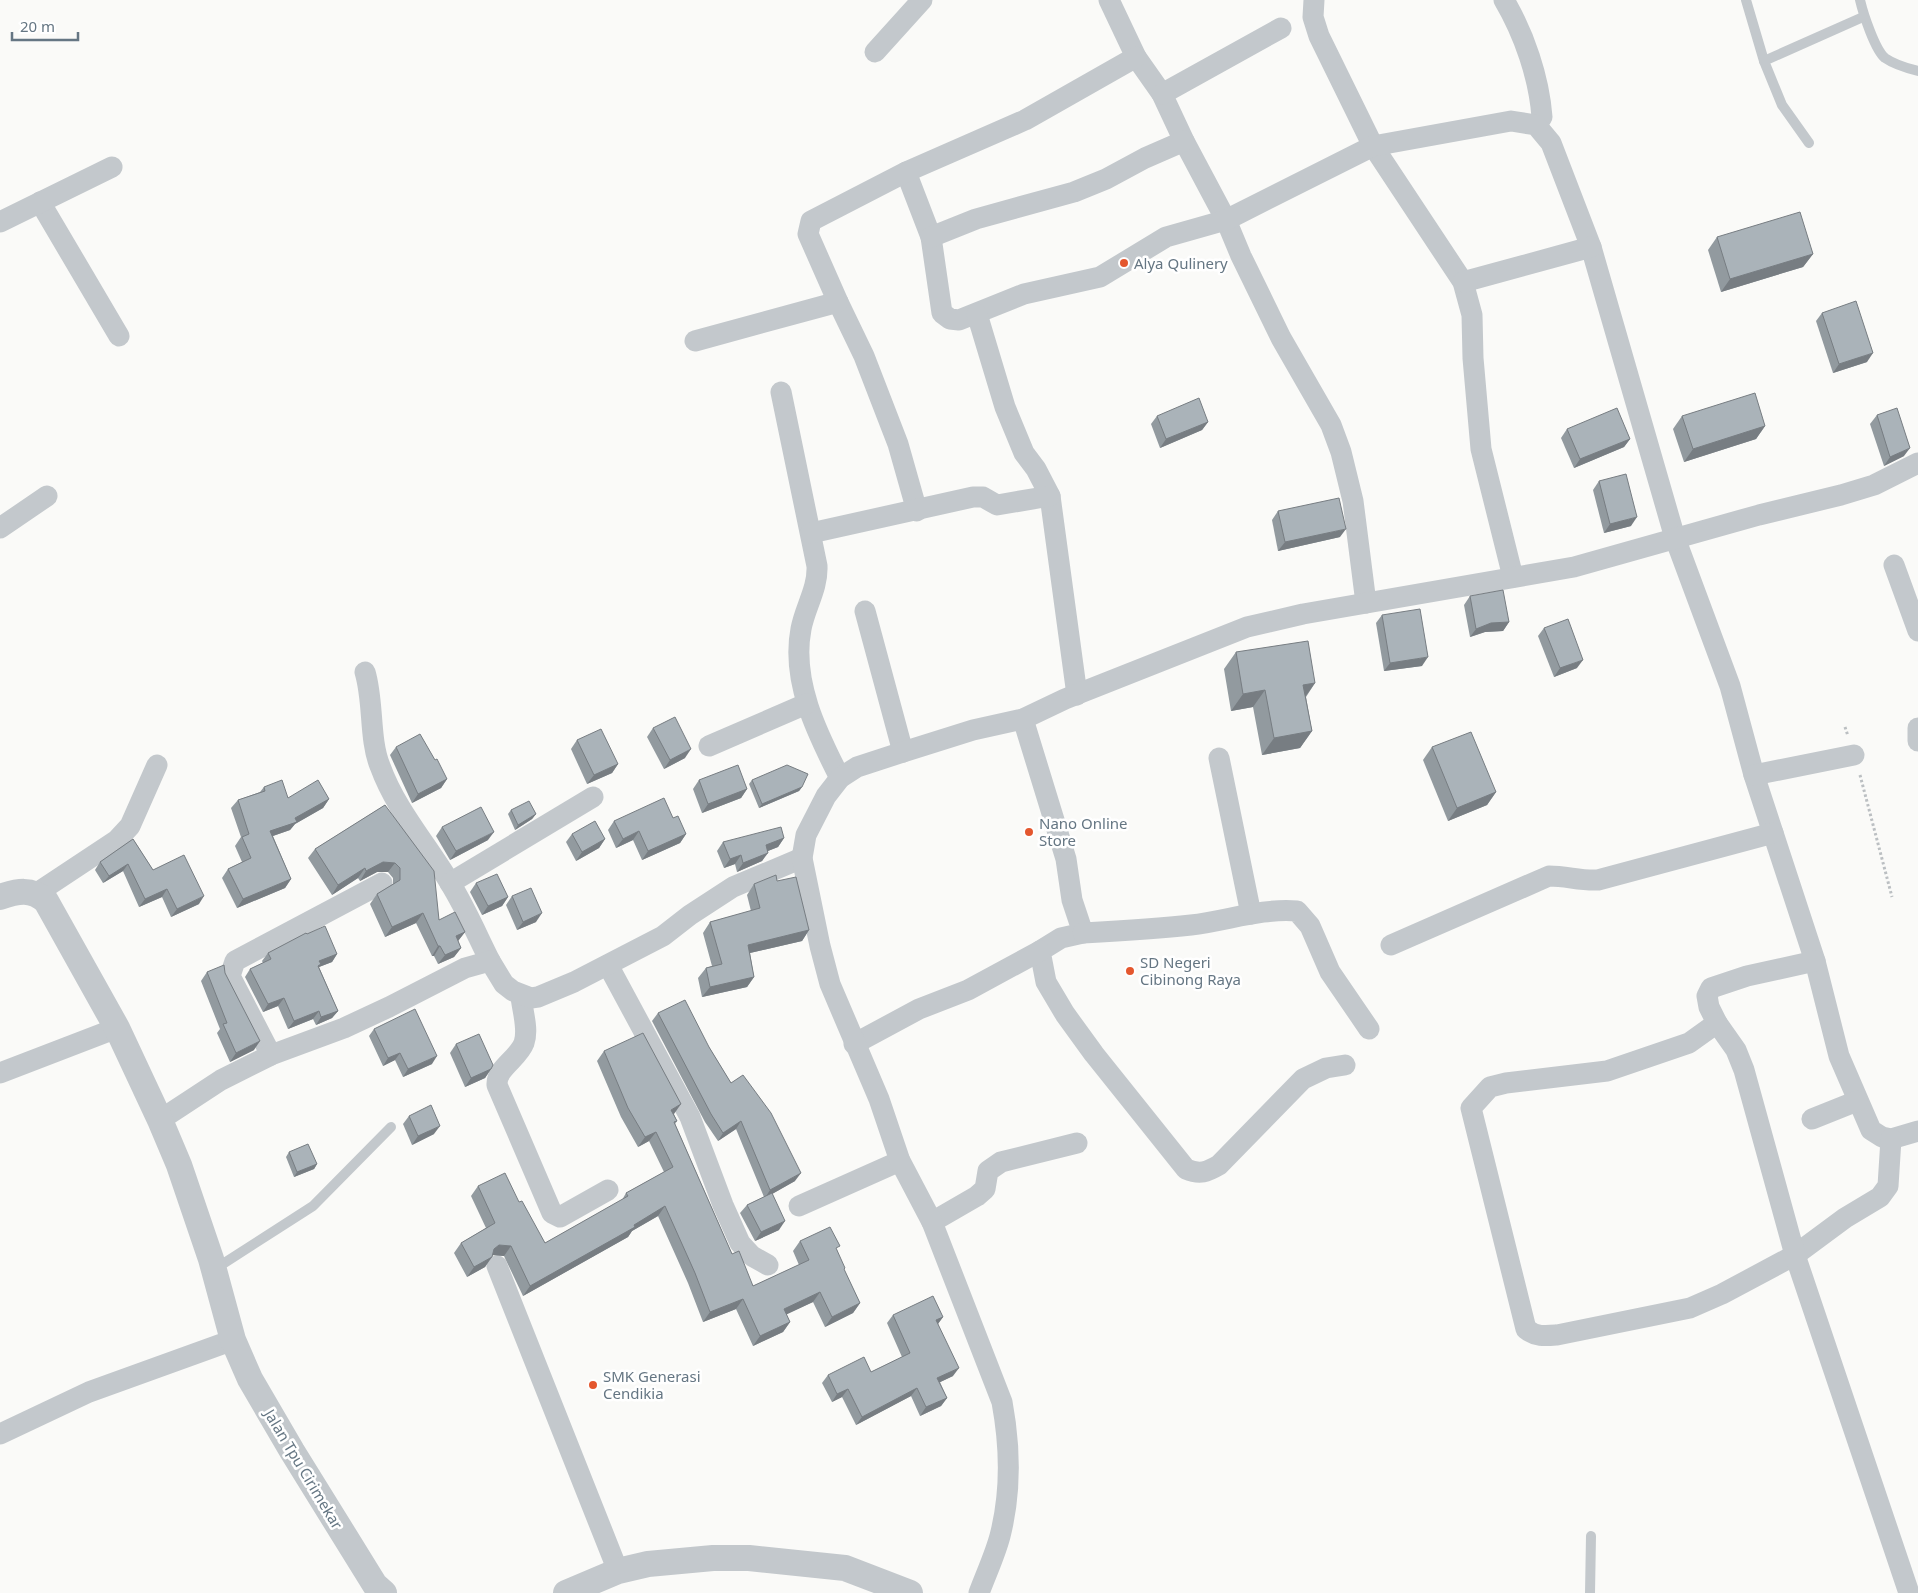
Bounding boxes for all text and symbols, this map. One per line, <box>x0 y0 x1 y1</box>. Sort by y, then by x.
scale bar <box>12 10 79 42</box>
text: 20 m <box>20 16 55 36</box>
place label: Alya Qulinery <box>1134 253 1228 273</box>
marker: Alya Qulinery <box>1118 257 1130 269</box>
place label: Nano Online Store <box>1039 813 1128 850</box>
marker: Nano Online Store <box>1023 826 1035 838</box>
place label: SD Negeri Cibinong Raya <box>1140 952 1241 989</box>
marker: SD Negeri Cibinong Raya <box>1124 965 1136 977</box>
place label: SMK Generasi Cendikia <box>603 1366 701 1403</box>
marker: SMK Generasi Cendikia <box>587 1379 599 1391</box>
street label: Jalan Tpu Cirimekar <box>259 1404 348 1533</box>

